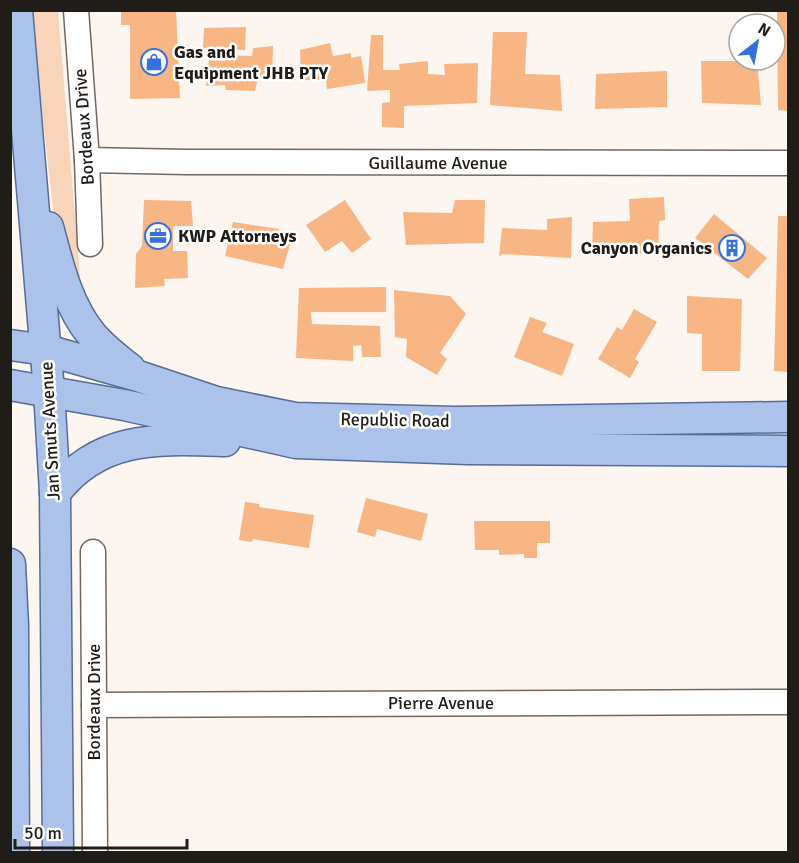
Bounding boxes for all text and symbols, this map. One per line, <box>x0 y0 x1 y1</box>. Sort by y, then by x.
north arrow <box>727 12 787 72</box>
text: N <box>754 19 774 41</box>
place label: Gas and Equipment JHB PTY <box>174 41 328 84</box>
shop icon: Gas and Equipment JHB PTY <box>139 47 169 77</box>
street label: Bordeaux Drive <box>69 68 99 186</box>
street label: Guillaume Avenue <box>368 152 508 174</box>
office icon: KWP Attorneys <box>143 221 173 251</box>
place label: KWP Attorneys <box>178 225 297 247</box>
building icon: Canyon Organics <box>717 233 747 263</box>
place label: Canyon Organics <box>581 237 712 259</box>
street label: Jan Smuts Avenue <box>35 361 65 501</box>
street label: Republic Road <box>340 408 450 432</box>
street label: Bordeaux Drive <box>83 644 105 760</box>
street label: Pierre Avenue <box>388 692 494 714</box>
scale bar <box>15 812 188 850</box>
text: 50 m <box>24 822 62 844</box>

